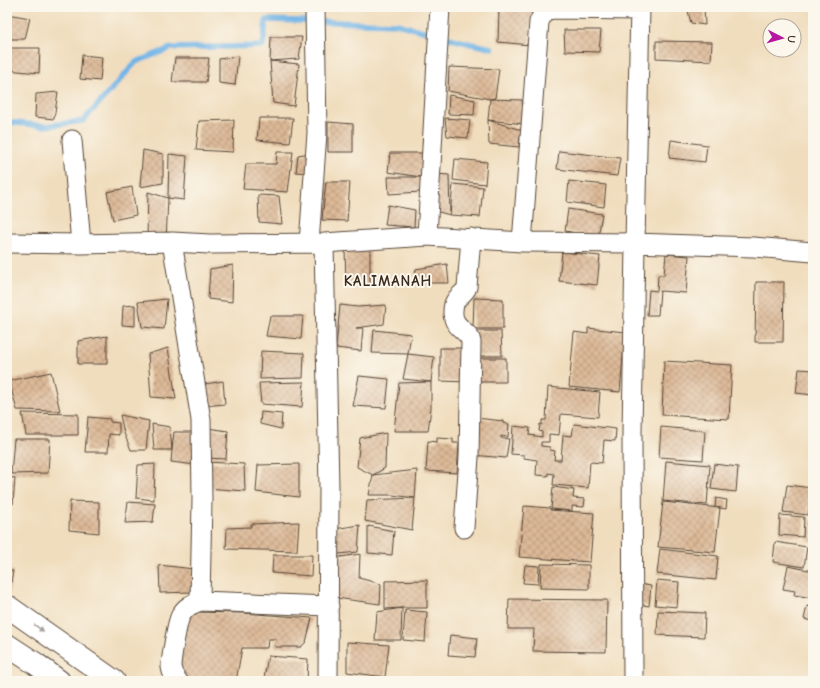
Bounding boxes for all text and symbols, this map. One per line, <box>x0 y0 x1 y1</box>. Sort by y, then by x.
north arrow <box>762 18 802 58</box>
text: U <box>785 35 798 43</box>
district label: KALIMANAH <box>344 272 432 290</box>
one-way arrow <box>34 624 44 632</box>

